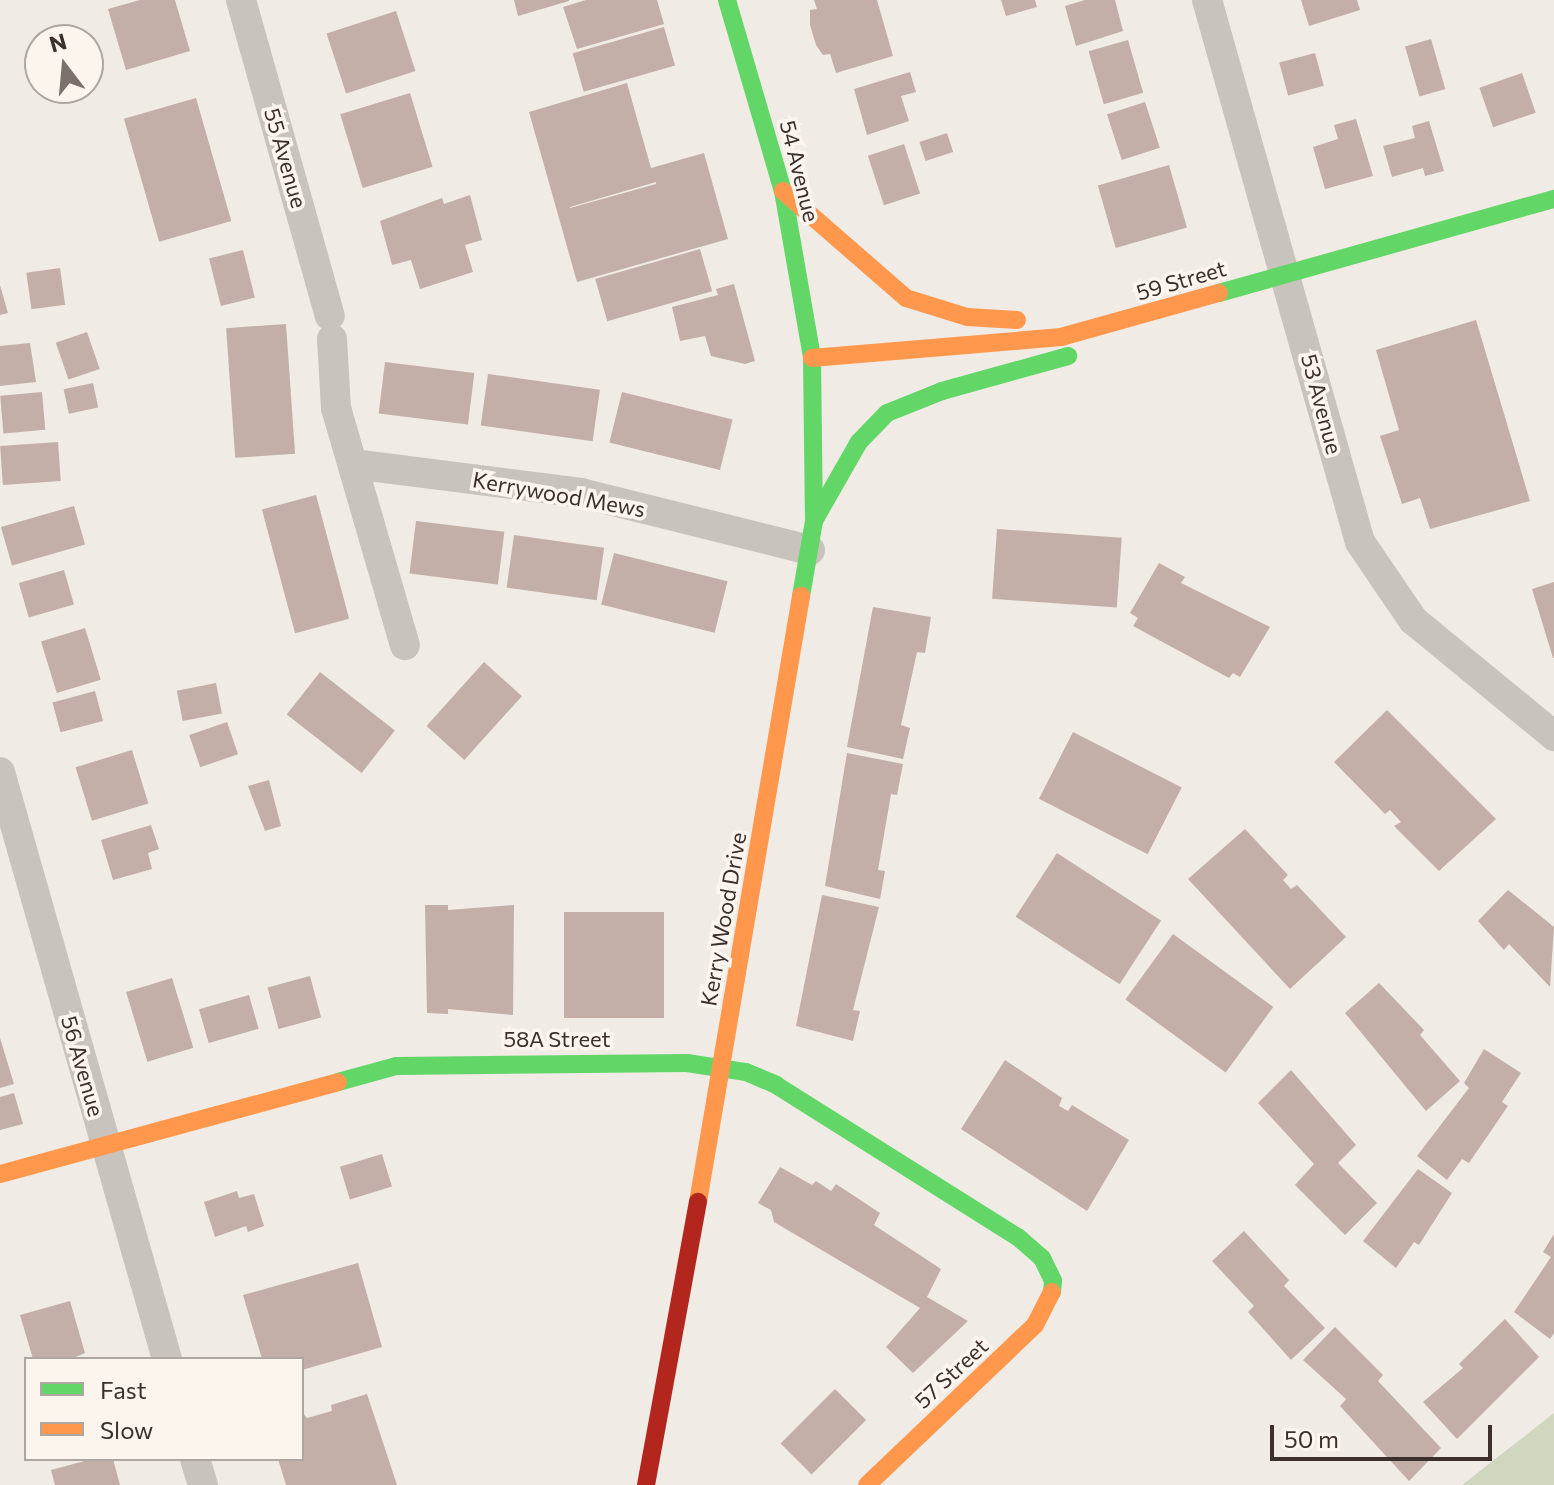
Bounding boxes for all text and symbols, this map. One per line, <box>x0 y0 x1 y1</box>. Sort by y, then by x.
north arrow <box>24 24 104 104</box>
text: N <box>46 27 69 58</box>
street label: 55 Avenue <box>259 105 313 211</box>
street label: 54 Avenue <box>775 118 825 224</box>
street label: 59 Street <box>1133 255 1229 305</box>
street label: 53 Avenue <box>1296 351 1348 457</box>
street label: Kerrywood Mews <box>471 466 647 522</box>
street label: Kerry Wood Drive <box>695 830 751 1008</box>
street label: 56 Avenue <box>56 1013 110 1119</box>
street label: 58A Street <box>503 1026 611 1052</box>
street label: 57 Street <box>909 1332 993 1414</box>
legend <box>24 1357 304 1461</box>
text: Fast <box>100 1375 147 1404</box>
scale bar <box>1274 1409 1496 1459</box>
text: Slow <box>100 1415 153 1444</box>
text: 50 m <box>1284 1424 1339 1453</box>

